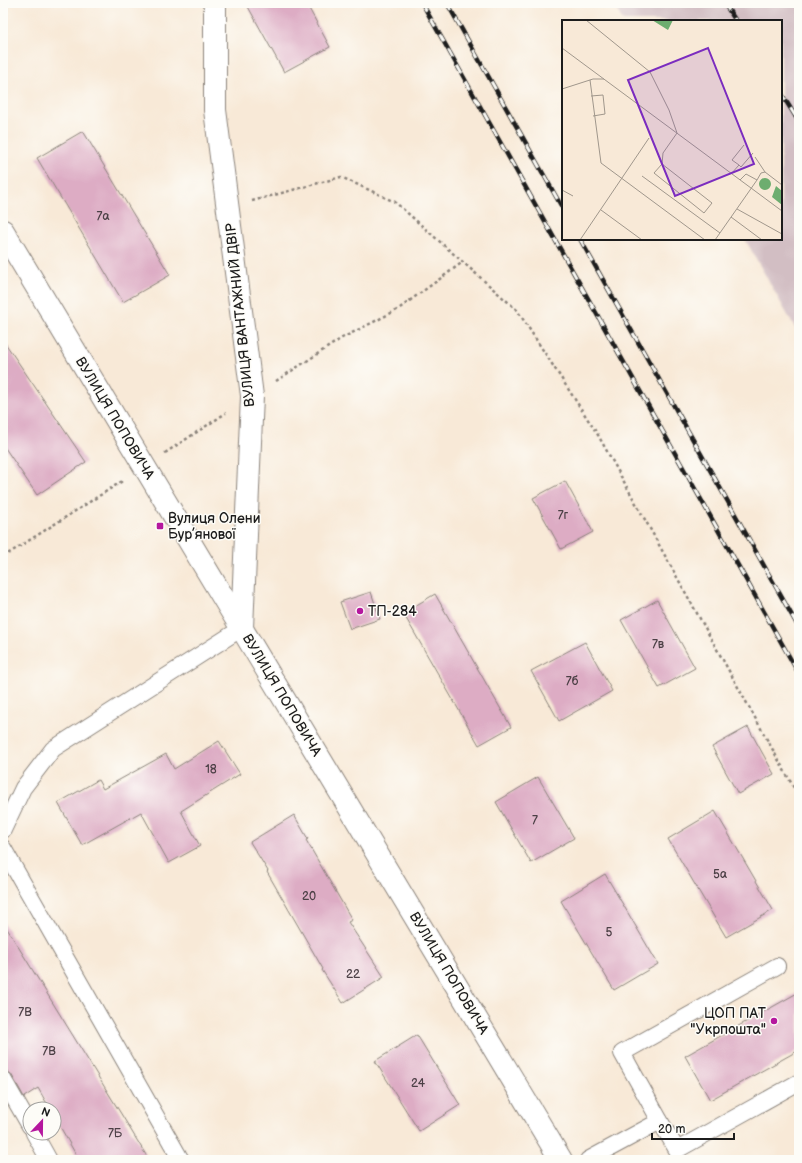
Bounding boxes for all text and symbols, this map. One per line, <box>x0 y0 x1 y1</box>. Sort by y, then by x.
inset map <box>562 20 782 240</box>
house number: 7а <box>97 209 109 224</box>
street label: ВУЛИЦЯ ВАНТАЖНИЙ ДВІР <box>222 222 258 408</box>
street label: ВУЛИЦЯ ПОПОВИЧА <box>72 354 159 483</box>
house number: 7г <box>558 508 569 523</box>
place label: Вулиця Олени Бур’янової <box>168 510 260 543</box>
marker: Вулиця Олени Бур’янової <box>155 521 165 531</box>
place label: ТП-284 <box>368 603 417 620</box>
marker: ТП-284 <box>355 606 365 616</box>
street label: ВУЛИЦЯ ПОПОВИЧА <box>239 631 326 760</box>
house number: 7в <box>652 637 665 652</box>
house number: 7б <box>566 674 579 689</box>
house number: 18 <box>205 762 217 777</box>
house number: 7 <box>532 813 538 828</box>
house number: 5а <box>713 867 727 882</box>
house number: 20 <box>302 889 316 904</box>
street label: ВУЛИЦЯ ПОПОВИЧА <box>406 909 493 1038</box>
house number: 5 <box>606 925 613 940</box>
house number: 22 <box>346 967 360 982</box>
house number: 7В <box>18 1005 32 1020</box>
place label: ЦОП ПАТ "Укрпошта" <box>690 1005 767 1038</box>
marker: ЦОП ПАТ "Укрпошта" <box>769 1016 779 1026</box>
house number: 7В <box>42 1044 56 1059</box>
house number: 24 <box>411 1076 426 1091</box>
north arrow <box>22 1101 62 1141</box>
text: N <box>39 1105 52 1120</box>
scale bar <box>652 1115 734 1141</box>
text: 20 m <box>658 1122 685 1137</box>
house number: 7Б <box>108 1126 123 1141</box>

